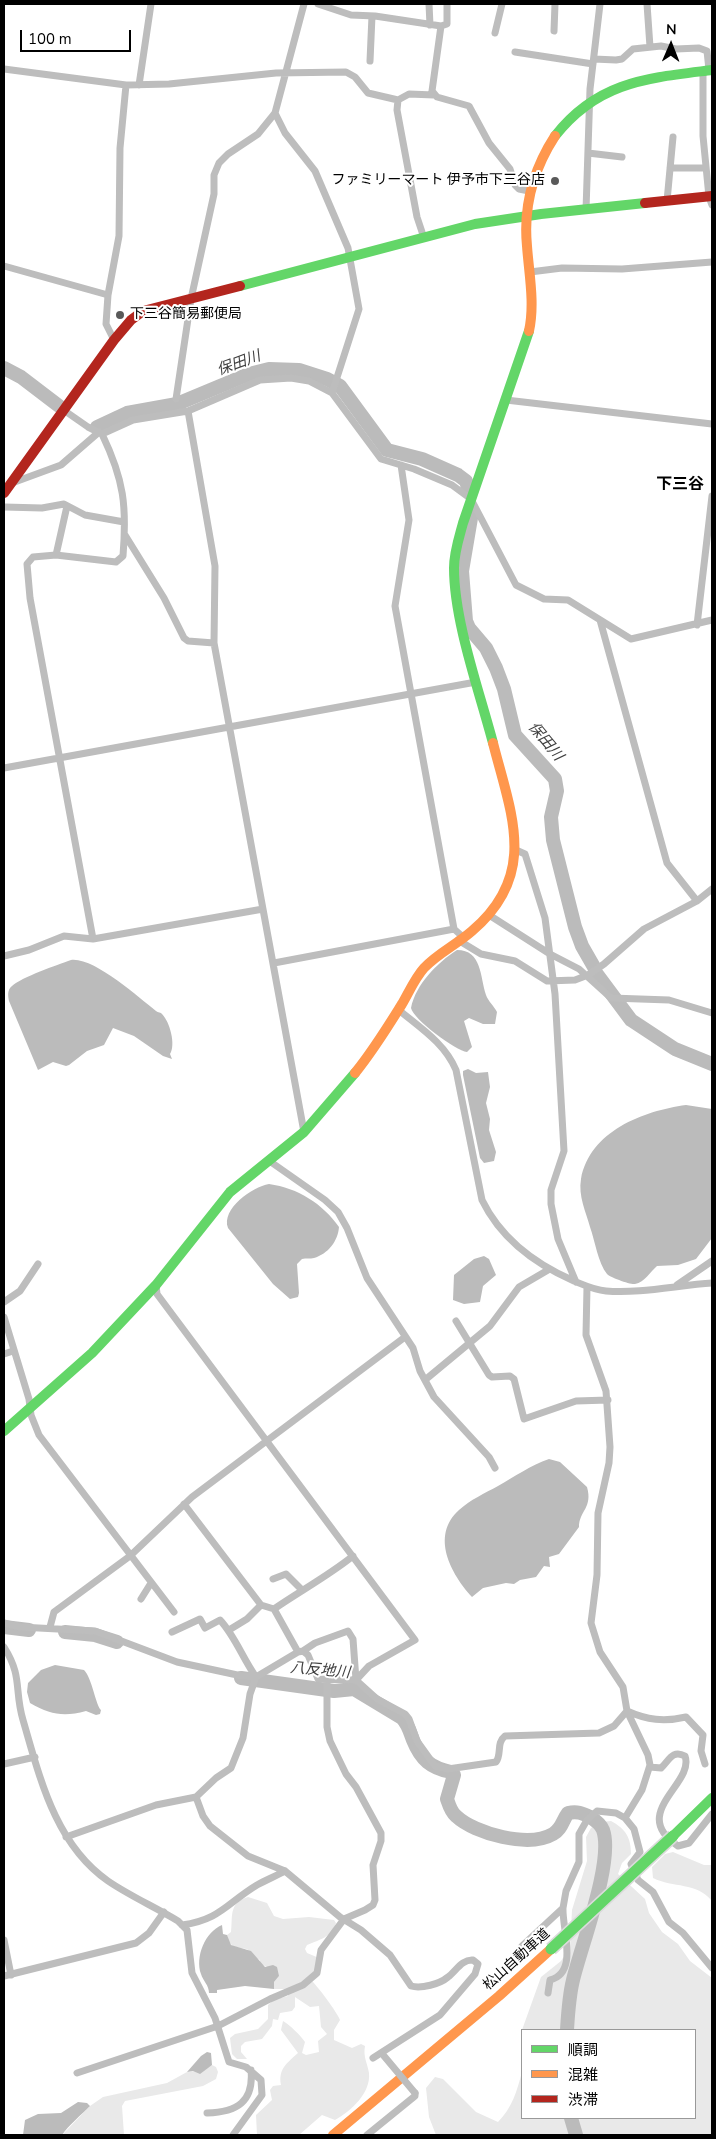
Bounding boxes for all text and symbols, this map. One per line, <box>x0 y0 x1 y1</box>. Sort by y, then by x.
scale bar <box>22 20 134 52</box>
north arrow <box>646 20 696 70</box>
text: N <box>666 20 677 39</box>
text: 100 m <box>28 29 72 49</box>
place label: ファミリーマート 伊予市下三谷店 <box>331 173 545 189</box>
marker: ファミリーマート 伊予市下三谷店 <box>549 175 561 187</box>
place label: 下三谷簡易郵便局 <box>130 307 242 323</box>
marker: 下三谷簡易郵便局 <box>114 309 126 321</box>
water label: 保田川 <box>215 348 263 380</box>
district label: 下三谷 <box>656 475 704 495</box>
water label: 保田川 <box>524 719 566 765</box>
water label: 八反地川 <box>289 1659 351 1683</box>
street label: 松山自動車道 <box>480 1926 554 1994</box>
legend <box>521 2029 696 2119</box>
text: 順調 <box>568 2040 598 2060</box>
text: 混雑 <box>568 2065 598 2085</box>
text: 渋滞 <box>568 2090 598 2110</box>

